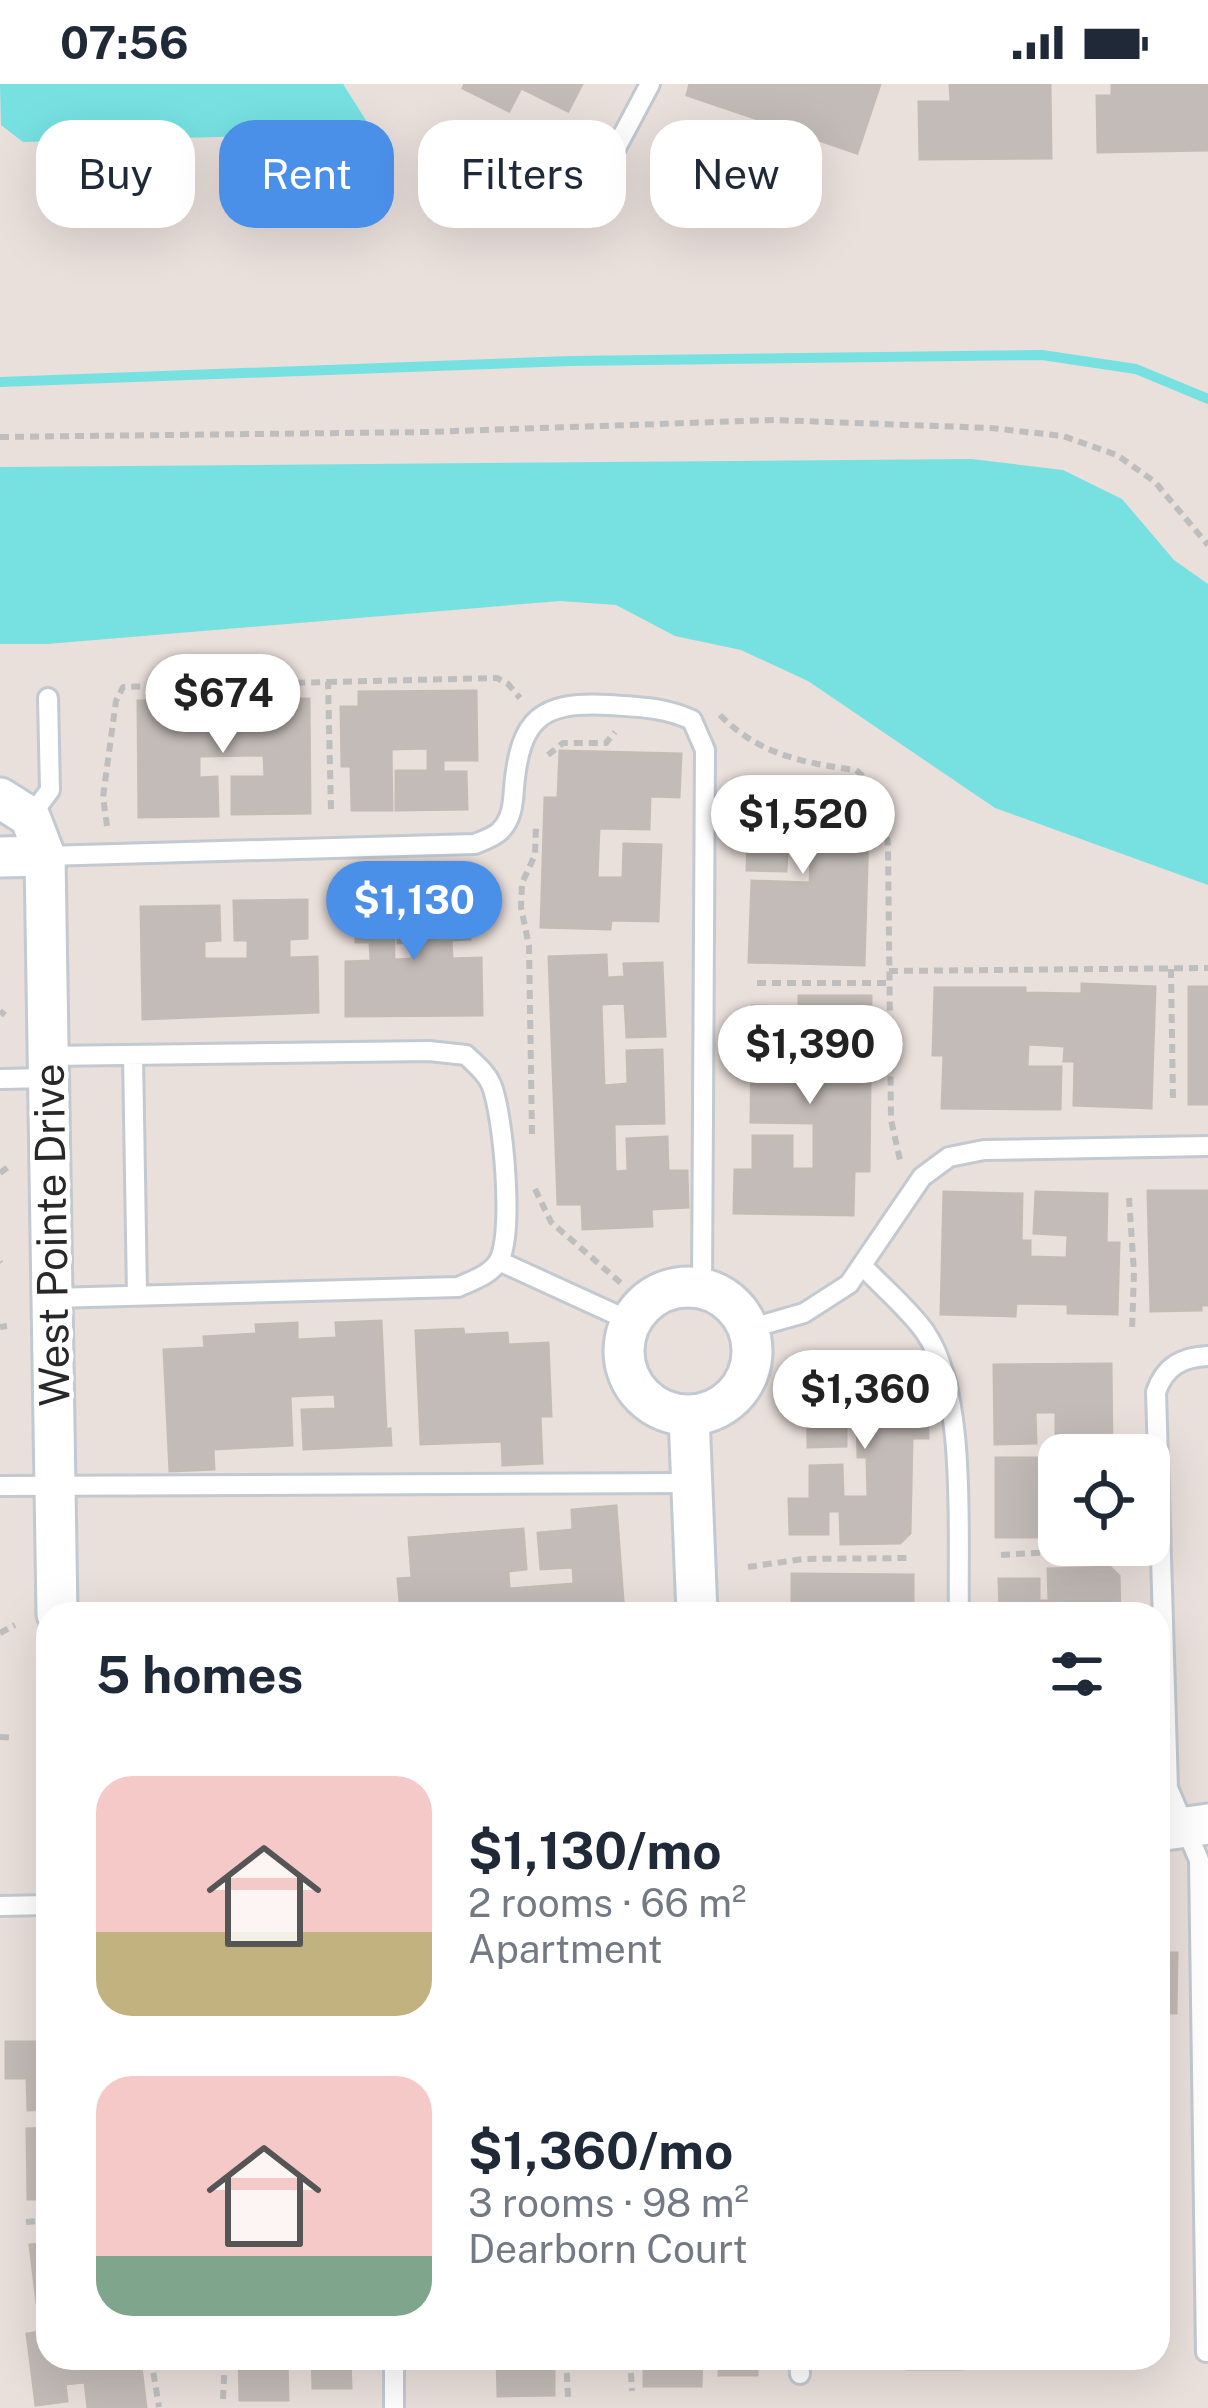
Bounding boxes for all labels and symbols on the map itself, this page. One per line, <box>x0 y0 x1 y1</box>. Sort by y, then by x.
pin: $674 <box>152 654 294 756</box>
pin: $1,520 <box>705 775 901 877</box>
pin: $1,130 <box>316 861 512 963</box>
pin: $1,390 <box>712 1005 908 1107</box>
street label: West Pointe Drive <box>24 1063 78 1407</box>
pin: $1,360 <box>767 1350 963 1452</box>

